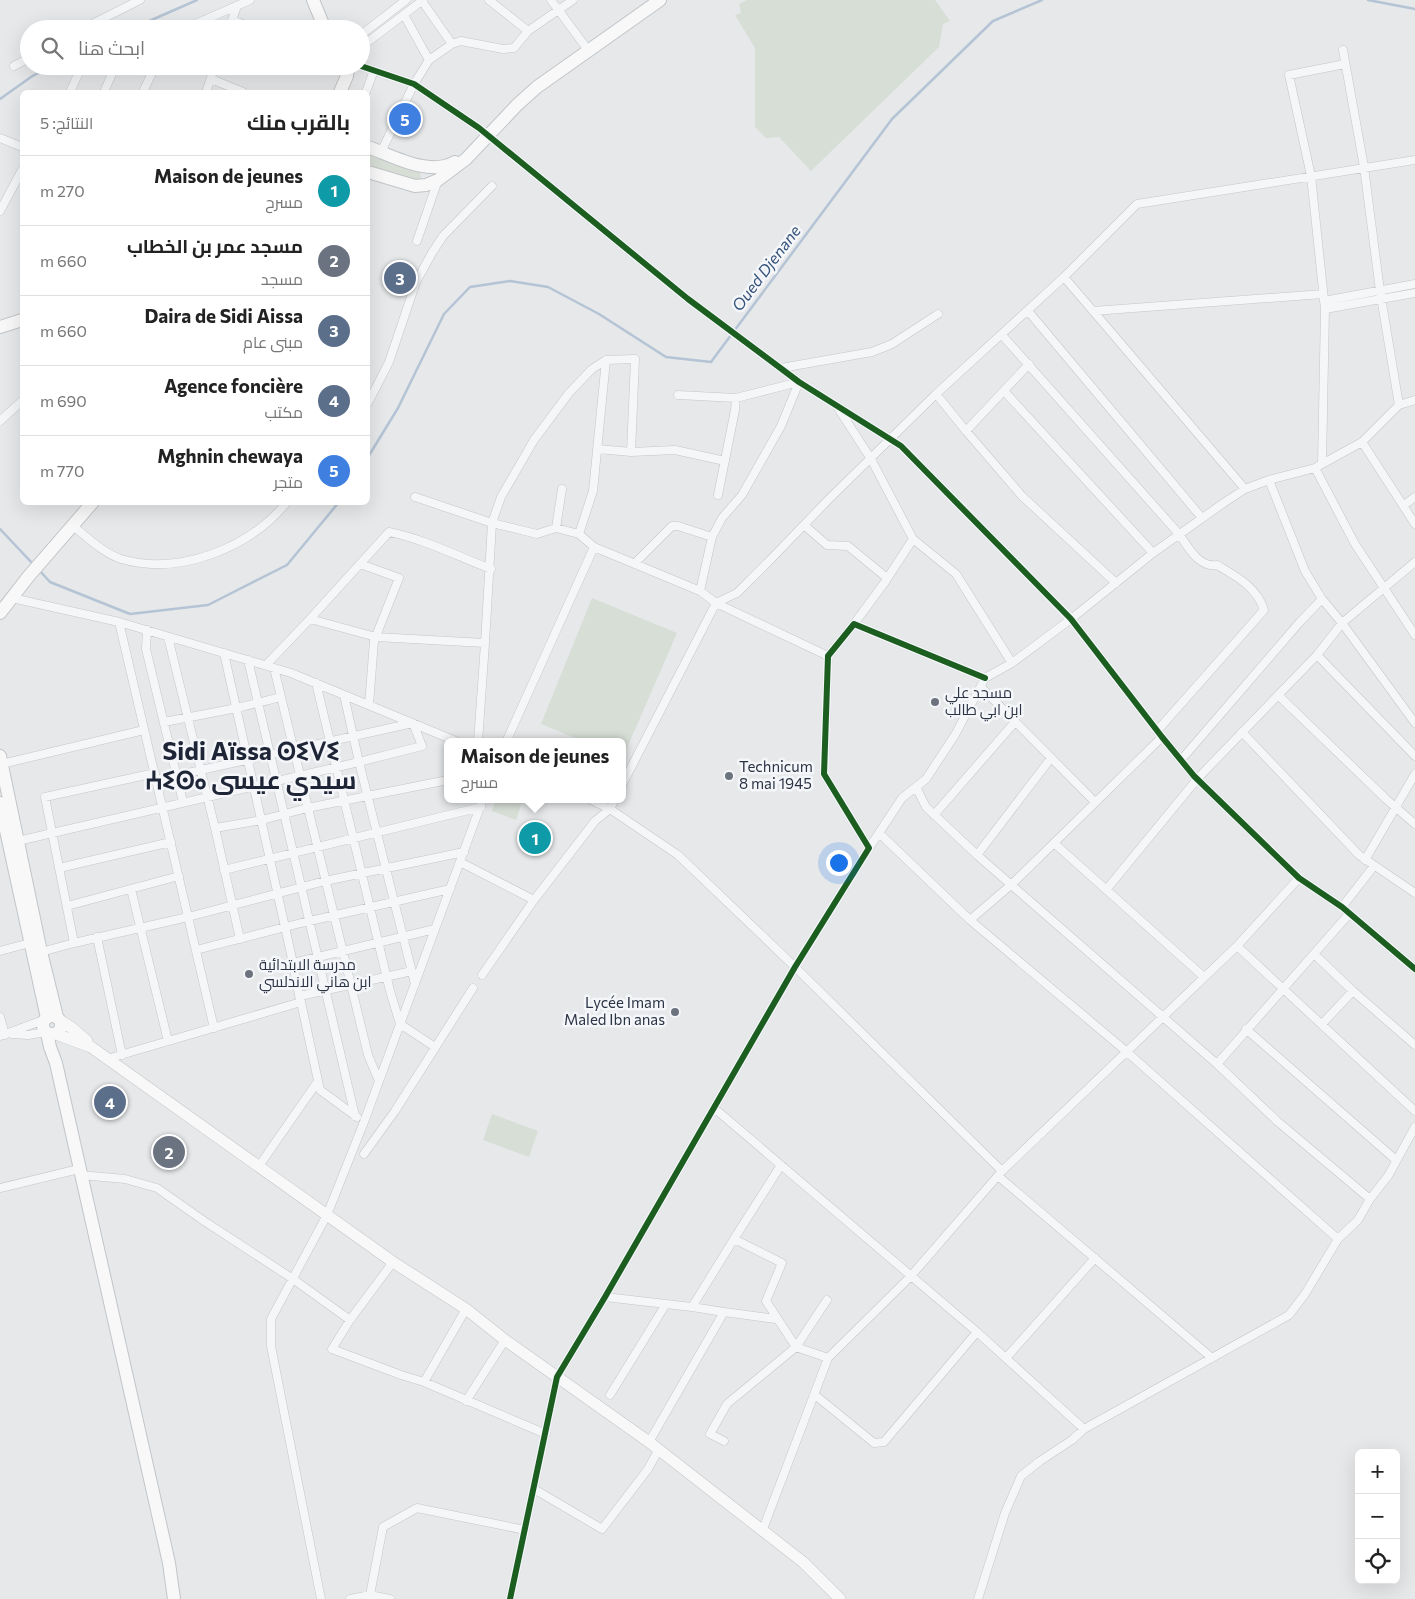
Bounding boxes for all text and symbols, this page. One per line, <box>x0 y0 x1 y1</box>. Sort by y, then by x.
search box <box>20 20 370 75</box>
icon: search <box>38 34 66 62</box>
text: ابحث هنا <box>78 36 145 59</box>
pin: 5 <box>389 100 421 138</box>
text: بالقرب منك <box>247 109 350 134</box>
text: النتائج: 5 <box>40 113 93 132</box>
text: Maison de jeunes <box>154 164 303 187</box>
text: 270 m <box>40 181 85 200</box>
text: 1 <box>330 181 338 200</box>
text: مسرح <box>265 192 303 211</box>
water label: Oued Djenane <box>727 221 804 314</box>
text: مسجد عمر بن الخطاب <box>127 234 303 257</box>
text: 660 m <box>40 251 87 270</box>
text: 2 <box>329 251 339 270</box>
pin: 3 <box>384 259 416 297</box>
text: مسجد <box>261 269 303 288</box>
text: Daira de Sidi Aissa <box>144 304 303 327</box>
text: 660 m <box>40 321 87 340</box>
text: 3 <box>329 321 339 340</box>
text: مبنى عام <box>243 332 303 351</box>
text: Agence foncière <box>164 374 303 397</box>
text: 690 m <box>40 391 87 410</box>
text: 4 <box>329 391 339 410</box>
text: مكتب <box>264 402 303 421</box>
text: Mghnin chewaya <box>157 444 303 467</box>
text: 770 m <box>40 461 84 480</box>
text: 5 <box>329 461 339 480</box>
text: متجر <box>274 472 303 491</box>
place label: مسجد علي ابن ابي طالب <box>945 683 1023 722</box>
marker: مسجد علي ابن ابي طالب <box>929 696 941 708</box>
district label: Sidi Aïssa ⵙⵉⴸⵉ ⵄⵉⵙⴰ سيدي عيسى <box>146 735 356 801</box>
popup <box>444 738 626 803</box>
text: Maison de jeunes <box>461 744 609 767</box>
place label: Technicum 8 mai 1945 <box>739 757 813 792</box>
marker: Technicum 8 mai 1945 <box>723 770 735 782</box>
text: مسرح <box>461 772 498 791</box>
pin: 1 <box>519 819 551 857</box>
your location <box>826 850 852 876</box>
place label: مدرسة الابتدائية ابن هاني الاندلسي <box>259 955 371 994</box>
marker: مدرسة الابتدائية ابن هاني الاندلسي <box>243 968 255 980</box>
place label: Lycée Imam Maled Ibn anas <box>564 993 665 1028</box>
marker: Lycée Imam Maled Ibn anas <box>669 1006 681 1018</box>
pin: 4 <box>94 1083 126 1121</box>
pin: 2 <box>153 1133 185 1171</box>
map controls <box>1355 1449 1400 1584</box>
button: + <box>1355 1449 1400 1494</box>
button: − <box>1355 1494 1400 1539</box>
button: locate <box>1355 1539 1400 1584</box>

